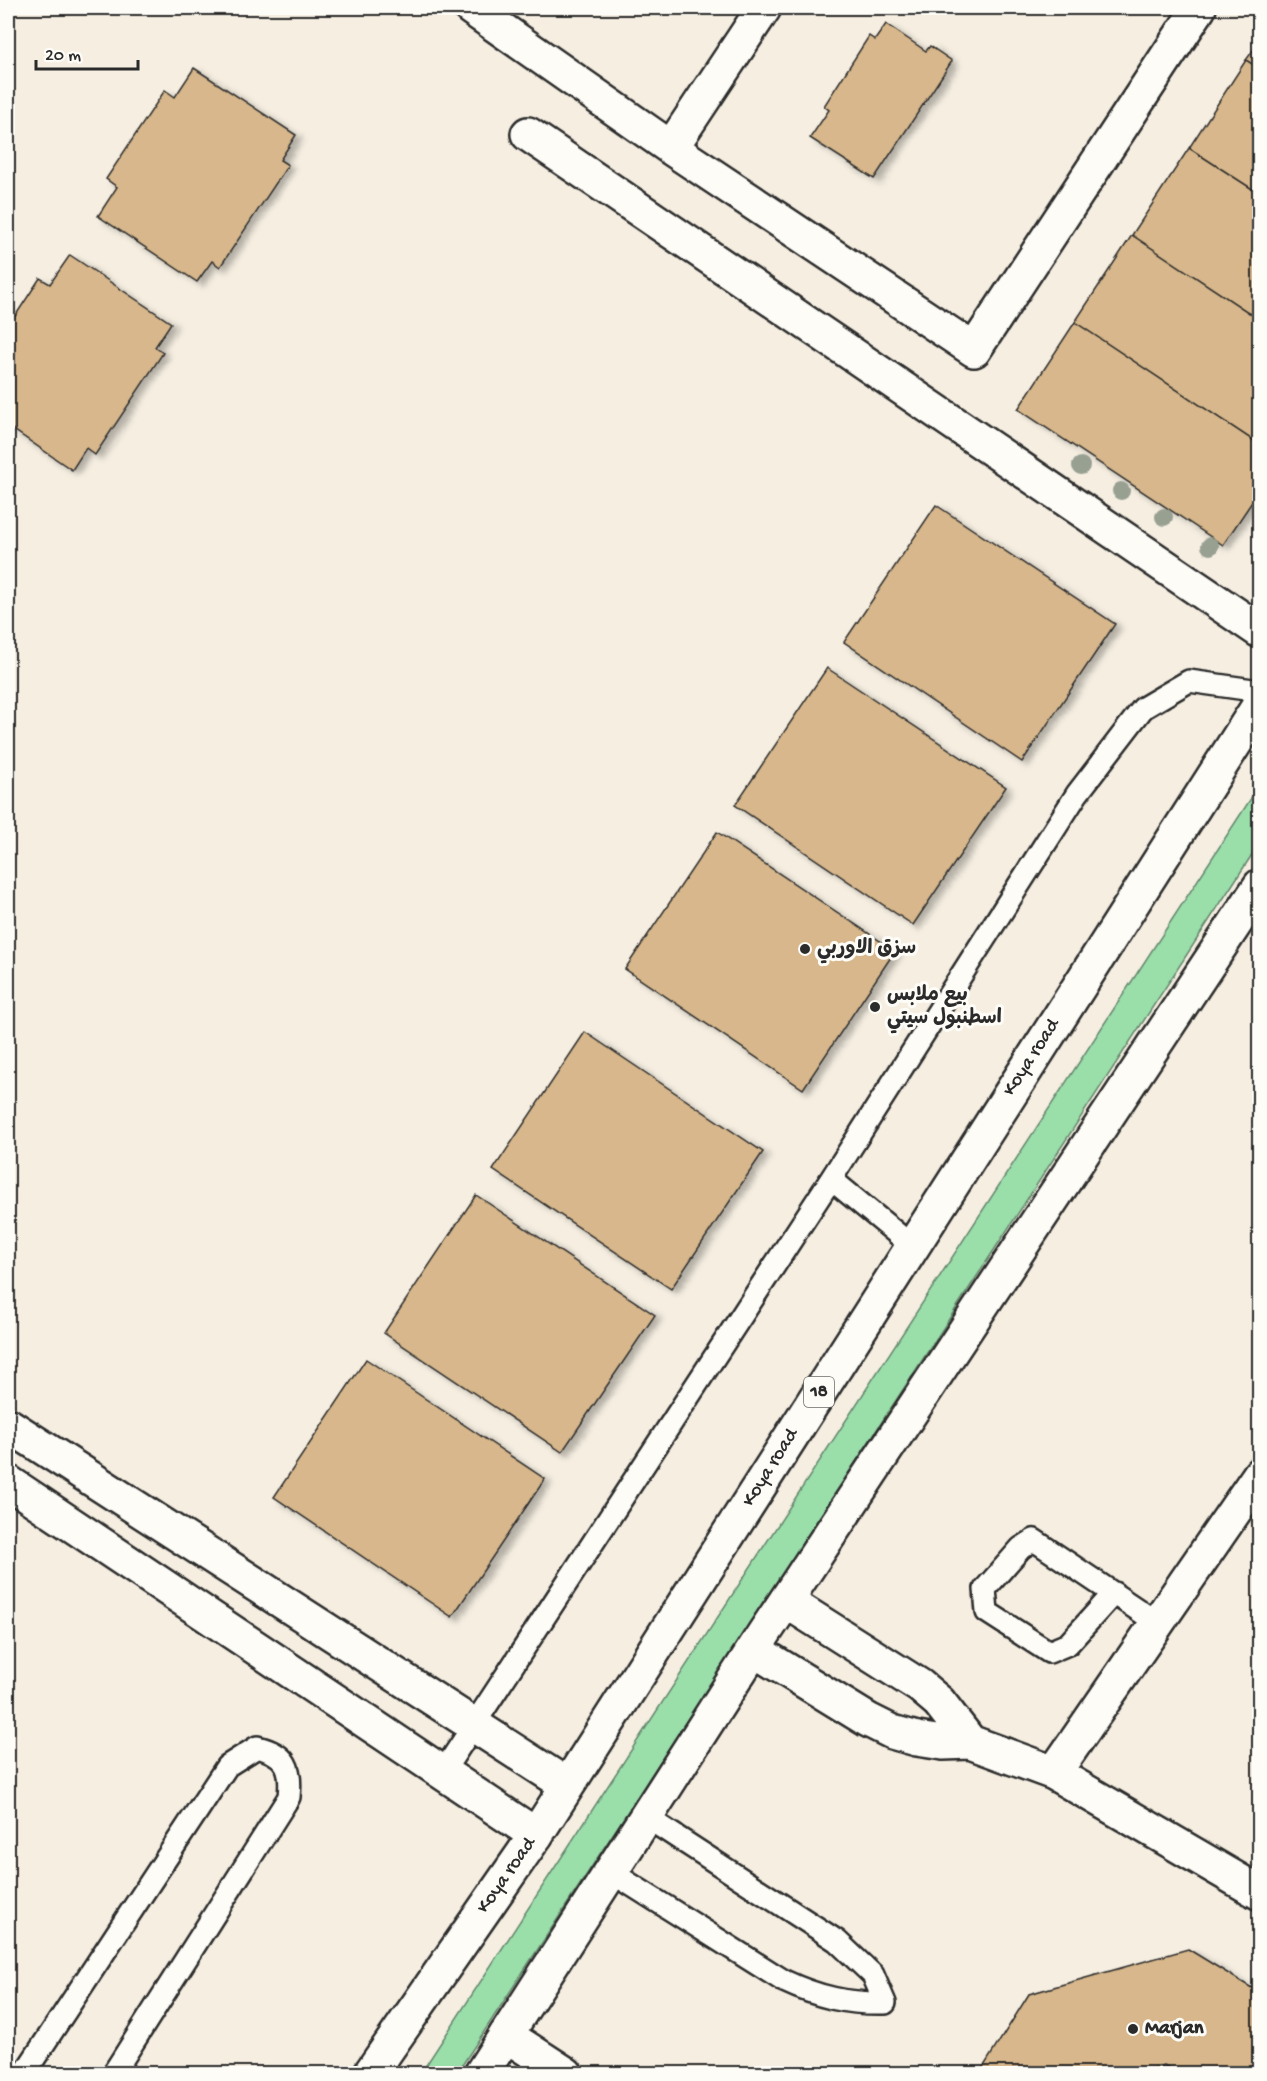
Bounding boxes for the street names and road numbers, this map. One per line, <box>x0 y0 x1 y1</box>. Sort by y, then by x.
street label: Koya road <box>999 1013 1067 1101</box>
road number: 18 <box>804 1377 834 1407</box>
street label: Koya road <box>738 1423 805 1511</box>
street label: Koya road <box>473 1832 543 1918</box>

